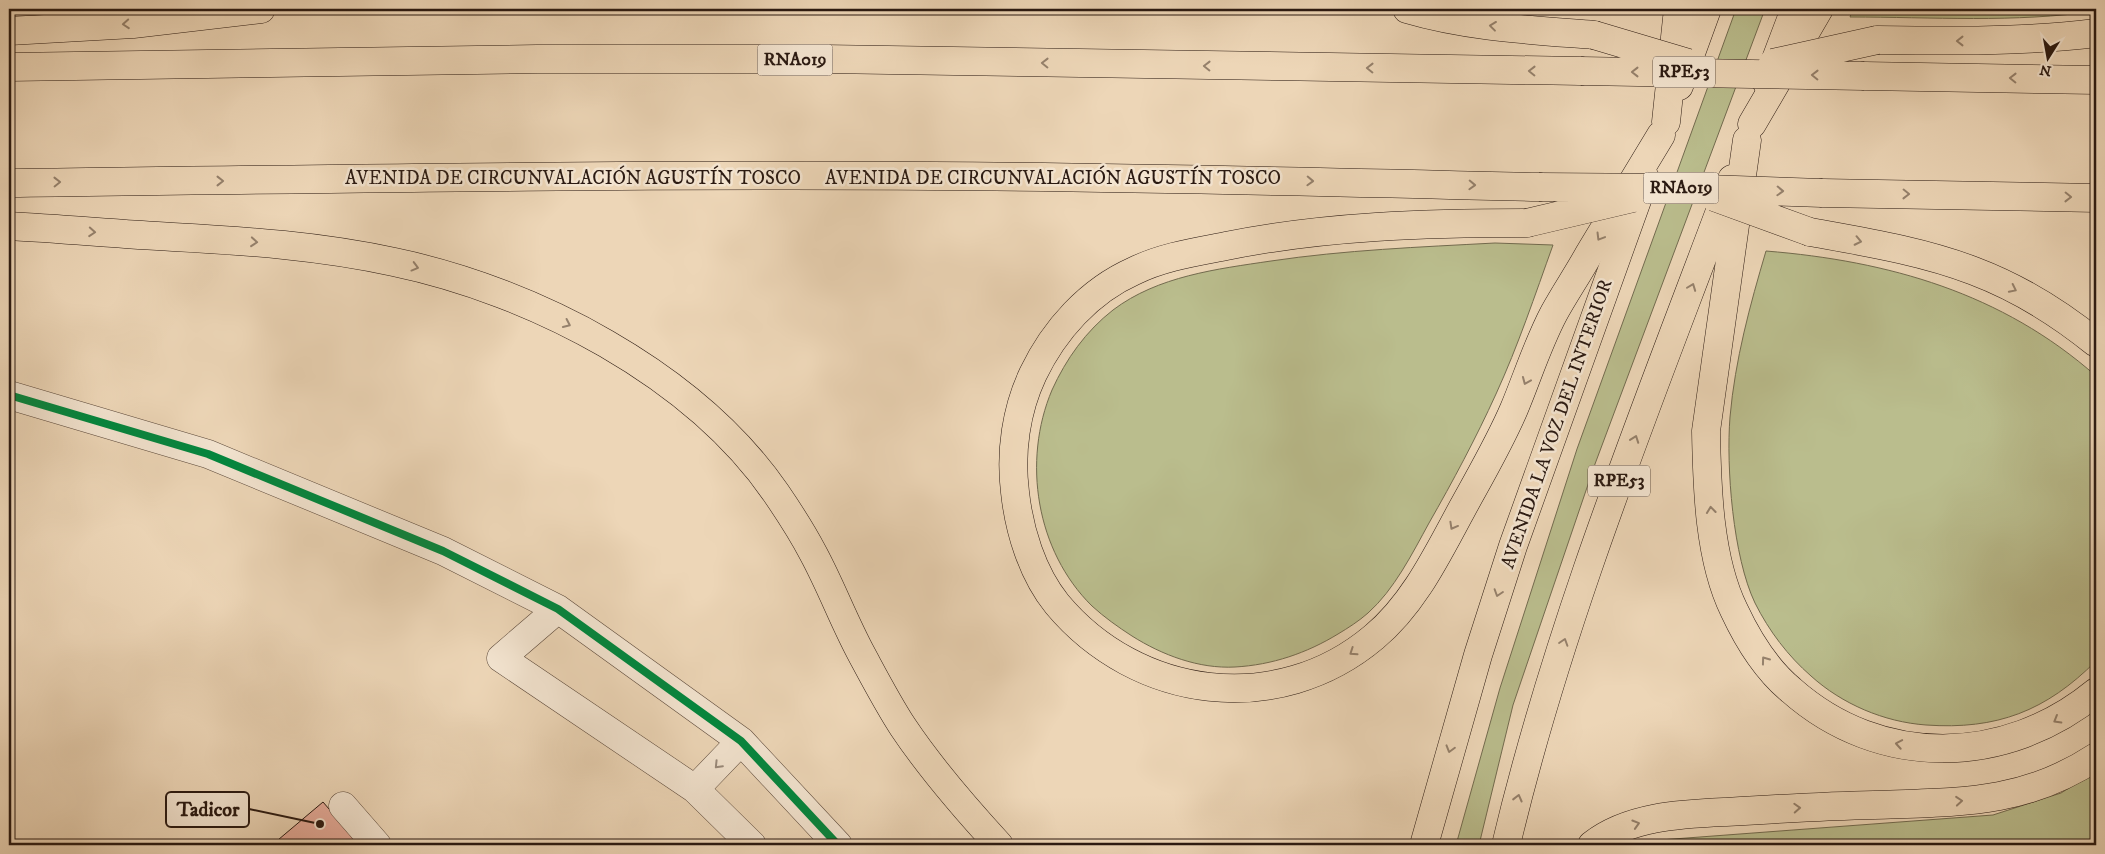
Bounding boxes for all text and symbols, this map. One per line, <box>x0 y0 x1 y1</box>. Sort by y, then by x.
one-way arrow <box>121 19 129 30</box>
one-way arrow <box>1489 21 1497 32</box>
north arrow <box>2022 32 2072 82</box>
one-way arrow <box>1956 36 1964 46</box>
road number: RNA019 <box>758 44 832 76</box>
road number: RPE53 <box>1653 56 1715 88</box>
one-way arrow <box>1041 58 1049 69</box>
text: N <box>2038 60 2053 80</box>
one-way arrow <box>1203 61 1211 71</box>
one-way arrow <box>1366 63 1374 73</box>
one-way arrow <box>1528 66 1536 76</box>
one-way arrow <box>1631 67 1638 77</box>
one-way arrow <box>1811 69 1819 80</box>
one-way arrow <box>2008 73 2016 84</box>
street label: AVENIDA DE CIRCUNVALACIÓN AGUSTÍN TOSCO <box>345 165 801 190</box>
street label: AVENIDA DE CIRCUNVALACIÓN AGUSTÍN TOSCO <box>825 165 1281 190</box>
road number: RNA019 <box>1644 172 1718 204</box>
one-way arrow <box>216 176 224 186</box>
one-way arrow <box>1306 176 1314 186</box>
one-way arrow <box>54 177 62 188</box>
one-way arrow <box>1469 180 1477 190</box>
one-way arrow <box>1777 186 1785 197</box>
one-way arrow <box>1902 189 1910 200</box>
one-way arrow <box>2065 192 2073 203</box>
one-way arrow <box>89 226 97 237</box>
one-way arrow <box>1596 231 1606 240</box>
one-way arrow <box>1854 235 1862 245</box>
one-way arrow <box>251 236 259 247</box>
one-way arrow <box>410 261 419 272</box>
street label: AVENIDA LA VOZ DEL INTERIOR <box>1497 276 1618 572</box>
one-way arrow <box>1686 283 1696 292</box>
one-way arrow <box>2007 283 2016 293</box>
one-way arrow <box>562 317 571 328</box>
one-way arrow <box>1521 376 1532 385</box>
one-way arrow <box>1629 435 1639 444</box>
road number: RPE53 <box>1588 466 1650 496</box>
one-way arrow <box>1706 506 1717 514</box>
one-way arrow <box>1449 521 1459 530</box>
one-way arrow <box>1494 589 1504 597</box>
one-way arrow <box>1558 638 1568 647</box>
one-way arrow <box>1349 646 1359 655</box>
one-way arrow <box>1762 656 1771 666</box>
one-way arrow <box>2053 713 2062 723</box>
one-way arrow <box>1895 740 1904 750</box>
one-way arrow <box>1446 744 1456 752</box>
one-way arrow <box>715 759 724 768</box>
callout: Tadicor <box>166 792 249 827</box>
one-way arrow <box>1512 793 1523 802</box>
one-way arrow <box>1956 796 1964 807</box>
text: Tadicor <box>176 798 240 823</box>
one-way arrow <box>1793 802 1801 813</box>
one-way arrow <box>1631 820 1639 830</box>

